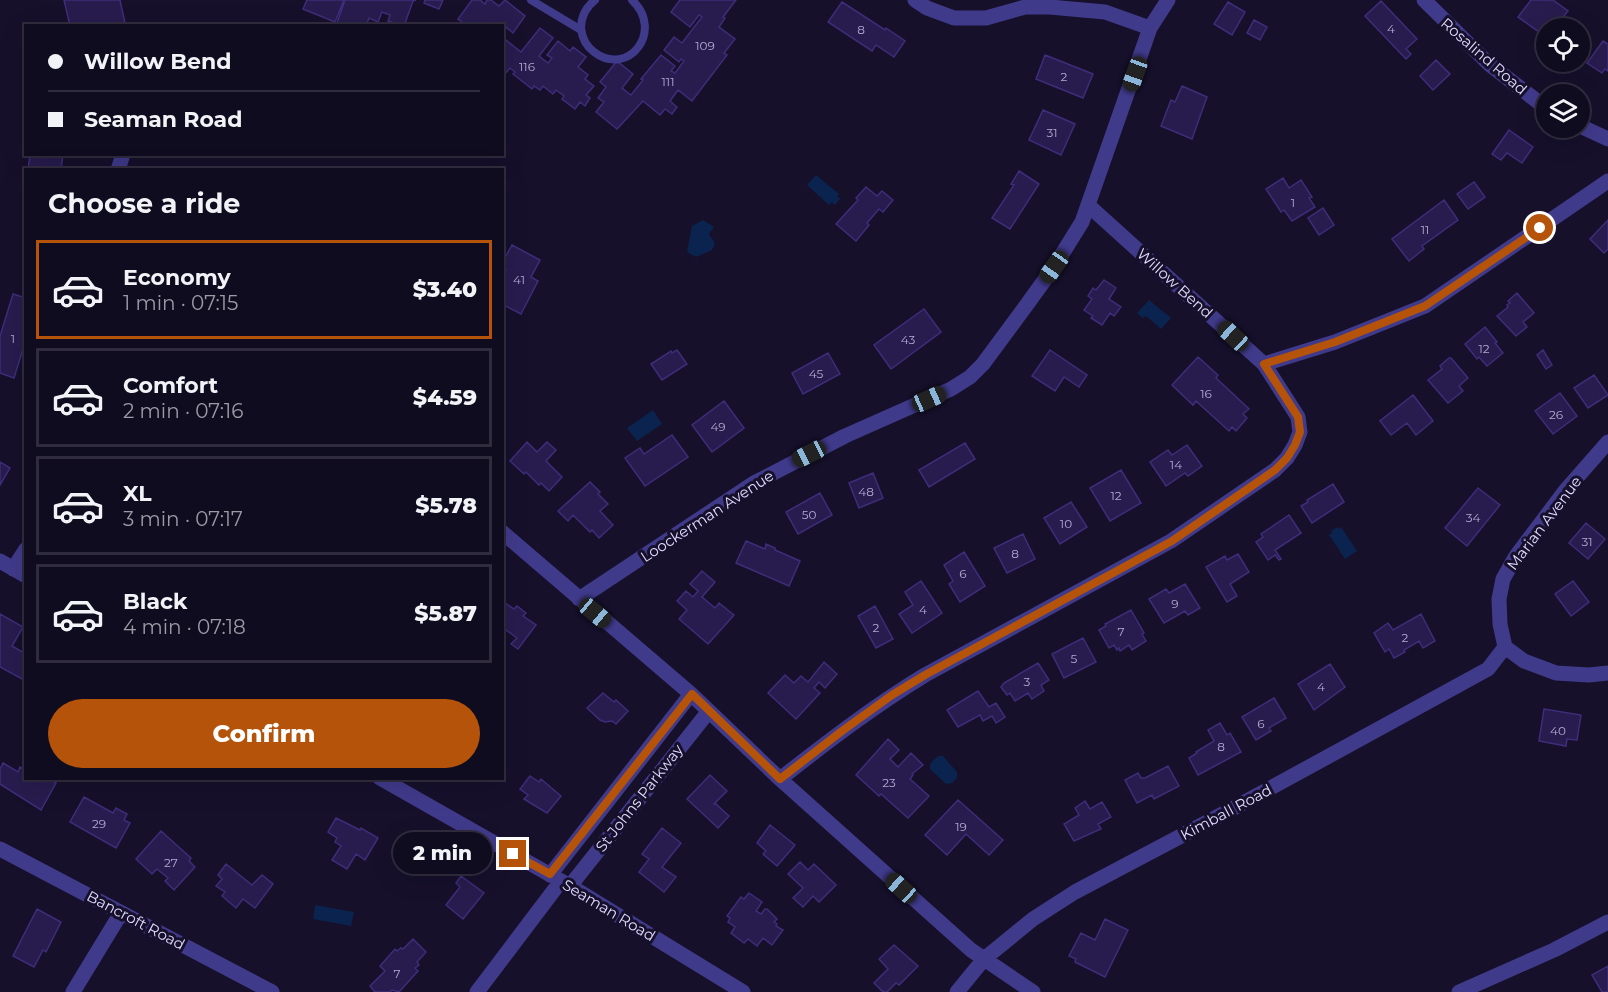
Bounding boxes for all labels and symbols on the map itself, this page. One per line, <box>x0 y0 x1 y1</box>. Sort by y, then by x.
street label: Rosalind Road <box>1437 13 1531 99</box>
house number: 4 <box>1387 21 1395 36</box>
house number: 8 <box>857 22 865 37</box>
house number: 109 <box>695 38 715 53</box>
car <box>1120 54 1150 94</box>
house number: 116 <box>519 59 535 74</box>
house number: 2 <box>1061 69 1068 84</box>
house number: 111 <box>662 74 675 89</box>
house number: 31 <box>1046 125 1058 140</box>
house number: 1 <box>1291 195 1295 210</box>
route start <box>1526 214 1553 241</box>
house number: 11 <box>1421 222 1429 237</box>
street label: Willow Bend <box>1133 244 1217 322</box>
car <box>1036 247 1072 287</box>
house number: 41 <box>513 272 525 287</box>
car <box>1214 317 1252 355</box>
house number: 1 <box>11 331 15 346</box>
house number: 43 <box>901 332 915 347</box>
house number: 12 <box>1478 341 1490 356</box>
house number: 45 <box>809 366 824 381</box>
car <box>909 383 949 415</box>
house number: 16 <box>1200 386 1212 401</box>
house number: 26 <box>1549 407 1563 422</box>
house number: 49 <box>710 419 726 434</box>
car <box>789 438 829 470</box>
house number: 14 <box>1170 457 1182 472</box>
street label: Loockerman Avenue <box>637 466 777 566</box>
street label: Marian Avenue <box>1503 472 1585 574</box>
house number: 48 <box>858 484 874 499</box>
house number: 12 <box>1110 488 1122 503</box>
house number: 50 <box>802 507 816 522</box>
house number: 34 <box>1466 510 1480 525</box>
house number: 10 <box>1060 516 1072 531</box>
house number: 31 <box>1581 534 1593 549</box>
house number: 8 <box>1011 546 1019 561</box>
house number: 6 <box>959 566 967 581</box>
car <box>575 595 615 631</box>
house number: 9 <box>1171 596 1179 611</box>
house number: 4 <box>919 602 927 617</box>
house number: 2 <box>873 620 880 635</box>
house number: 7 <box>1117 624 1125 639</box>
house number: 2 <box>1402 630 1409 645</box>
house number: 5 <box>1071 651 1078 666</box>
house number: 3 <box>1024 674 1031 689</box>
house number: 4 <box>1317 679 1325 694</box>
house number: 6 <box>1257 716 1265 731</box>
house number: 40 <box>1550 723 1566 738</box>
house number: 8 <box>1217 739 1225 754</box>
street label: St Johns Parkway <box>591 740 687 856</box>
house number: 23 <box>882 775 896 790</box>
street label: Kimball Road <box>1177 780 1275 844</box>
house number: 29 <box>92 816 106 831</box>
house number: 19 <box>955 819 967 834</box>
callout: 2 min <box>393 833 492 875</box>
route end <box>499 840 526 867</box>
house number: 27 <box>164 855 178 870</box>
car <box>882 869 920 907</box>
street label: Seaman Road <box>559 875 659 945</box>
street label: Bancroft Road <box>84 886 188 954</box>
house number: 7 <box>393 966 401 981</box>

